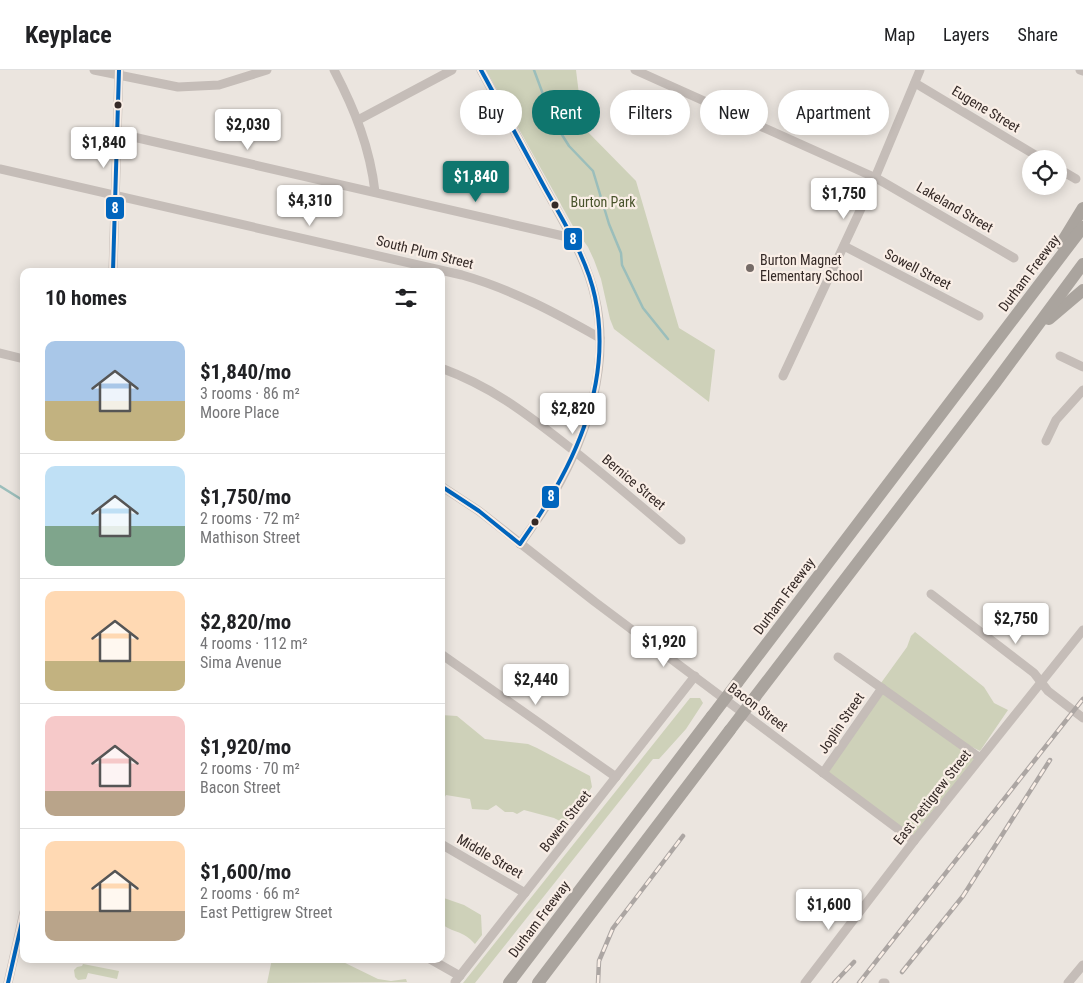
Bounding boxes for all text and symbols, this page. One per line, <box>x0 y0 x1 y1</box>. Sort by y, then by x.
text: Keyplace <box>25 21 112 49</box>
text: Map <box>884 24 915 45</box>
text: Layers <box>943 24 990 45</box>
text: Share <box>1018 24 1058 45</box>
street label: Eugene Street <box>949 82 1023 136</box>
chip: Buy <box>460 90 522 135</box>
chip: Rent <box>532 90 600 135</box>
chip: Filters <box>610 90 690 135</box>
chip: New <box>700 90 768 135</box>
chip: Apartment <box>778 90 889 135</box>
unlabelled marker <box>113 100 123 110</box>
pin: $2,030 <box>207 108 289 151</box>
text: $2,030 <box>226 115 270 134</box>
pin: $1,840 <box>63 126 145 169</box>
text: $1,840 <box>82 133 126 152</box>
map controls <box>1022 150 1067 195</box>
button: locate <box>1022 150 1067 195</box>
pin: $1,840 <box>435 160 517 203</box>
text: $1,840 <box>454 167 498 186</box>
pin: $1,750 <box>803 178 885 220</box>
street label: Lakeland Street <box>914 179 996 235</box>
pin: $4,310 <box>269 184 351 227</box>
text: $1,750 <box>822 184 866 203</box>
text: $4,310 <box>288 191 332 210</box>
park label: Burton Park <box>570 194 636 210</box>
line badge: 8 <box>105 196 125 220</box>
text: 8 <box>111 200 119 216</box>
unlabelled marker <box>550 200 560 210</box>
line badge: 8 <box>563 227 583 251</box>
text: 8 <box>569 231 577 247</box>
street label: Durham Freeway <box>995 231 1063 314</box>
street label: South Plum Street <box>375 232 475 272</box>
street label: Sowell Street <box>882 245 954 293</box>
place label: Burton Magnet Elementary School <box>760 252 863 284</box>
marker: Burton Magnet Elementary School <box>744 262 756 274</box>
icon: filters <box>392 284 420 312</box>
text: 10 homes <box>45 286 127 310</box>
text: $1,840/mo <box>200 360 291 384</box>
icon: home <box>85 361 145 421</box>
text: 3 rooms · 86 m² <box>200 384 300 403</box>
pin: $2,820 <box>532 392 614 435</box>
text: $2,820 <box>551 399 595 418</box>
text: Moore Place <box>200 403 279 422</box>
street label: Bernice Street <box>599 451 669 513</box>
text: $1,750/mo <box>200 485 291 509</box>
line badge: 8 <box>541 485 560 509</box>
icon: home <box>85 486 145 546</box>
text: 8 <box>547 488 555 504</box>
text: 2 rooms · 72 m² <box>200 509 300 528</box>
unlabelled marker <box>530 517 540 527</box>
text: Mathison Street <box>200 528 300 547</box>
street label: Durham Freeway <box>750 554 818 637</box>
pin: $2,750 <box>975 602 1057 645</box>
text: $2,750 <box>994 609 1038 628</box>
text: $2,820/mo <box>200 610 291 634</box>
icon: home <box>85 611 145 671</box>
pin: $1,920 <box>623 626 705 668</box>
text: $1,920 <box>642 632 686 651</box>
text: 4 rooms · 112 m² <box>200 634 308 653</box>
text: Sima Avenue <box>200 653 281 672</box>
pin: $2,440 <box>495 664 577 706</box>
text: $2,440 <box>514 670 558 689</box>
street label: Bacon Street <box>725 679 791 735</box>
street label: Joplin Street <box>815 690 867 756</box>
text: $1,920/mo <box>200 735 291 759</box>
icon: home <box>85 736 145 796</box>
street label: East Pettigrew Street <box>890 746 974 848</box>
text: 2 rooms · 70 m² <box>200 759 300 778</box>
text: Bacon Street <box>200 778 281 797</box>
street label: Bowen Street <box>536 787 594 855</box>
street label: Middle Street <box>454 831 526 881</box>
text: $1,600/mo <box>200 860 291 884</box>
icon: home <box>85 861 145 921</box>
street label: Durham Freeway <box>505 877 573 960</box>
text: 2 rooms · 66 m² <box>200 884 300 903</box>
pin: $1,600 <box>788 888 870 931</box>
text: $1,600 <box>807 895 851 914</box>
text: East Pettigrew Street <box>200 903 332 922</box>

